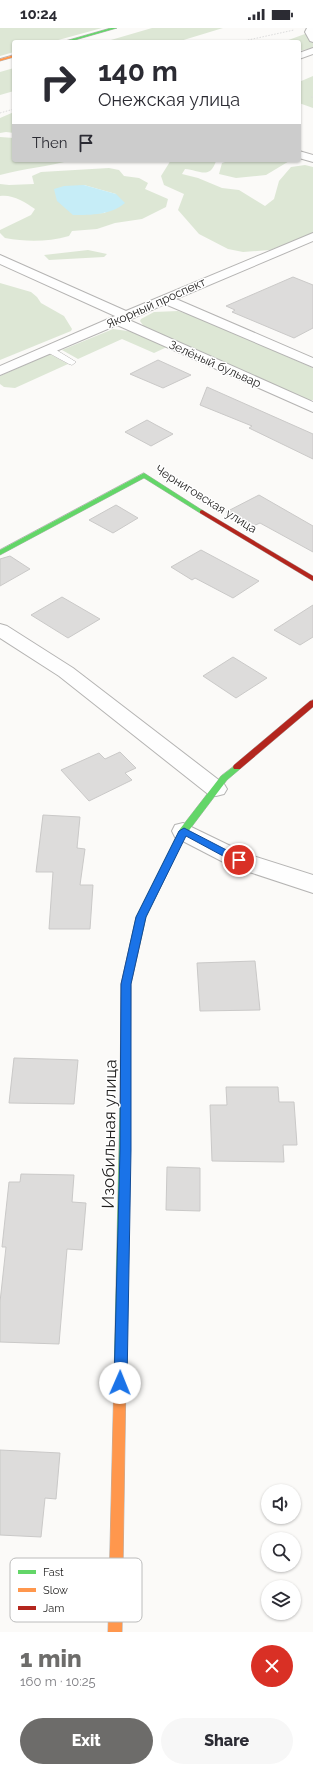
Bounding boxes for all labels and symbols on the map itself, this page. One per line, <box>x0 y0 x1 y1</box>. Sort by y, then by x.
street label: Якорный проспект <box>104 275 208 331</box>
street label: Зелёный бульвар <box>167 337 263 391</box>
street label: Черниговская улица <box>153 462 259 536</box>
pin <box>222 843 256 877</box>
street label: Изобильная улица <box>98 1059 120 1209</box>
position arrow <box>99 1362 141 1404</box>
legend <box>10 1558 142 1622</box>
text: Fast <box>43 1566 64 1579</box>
text: Slow <box>43 1584 68 1597</box>
text: Jam <box>43 1602 64 1615</box>

